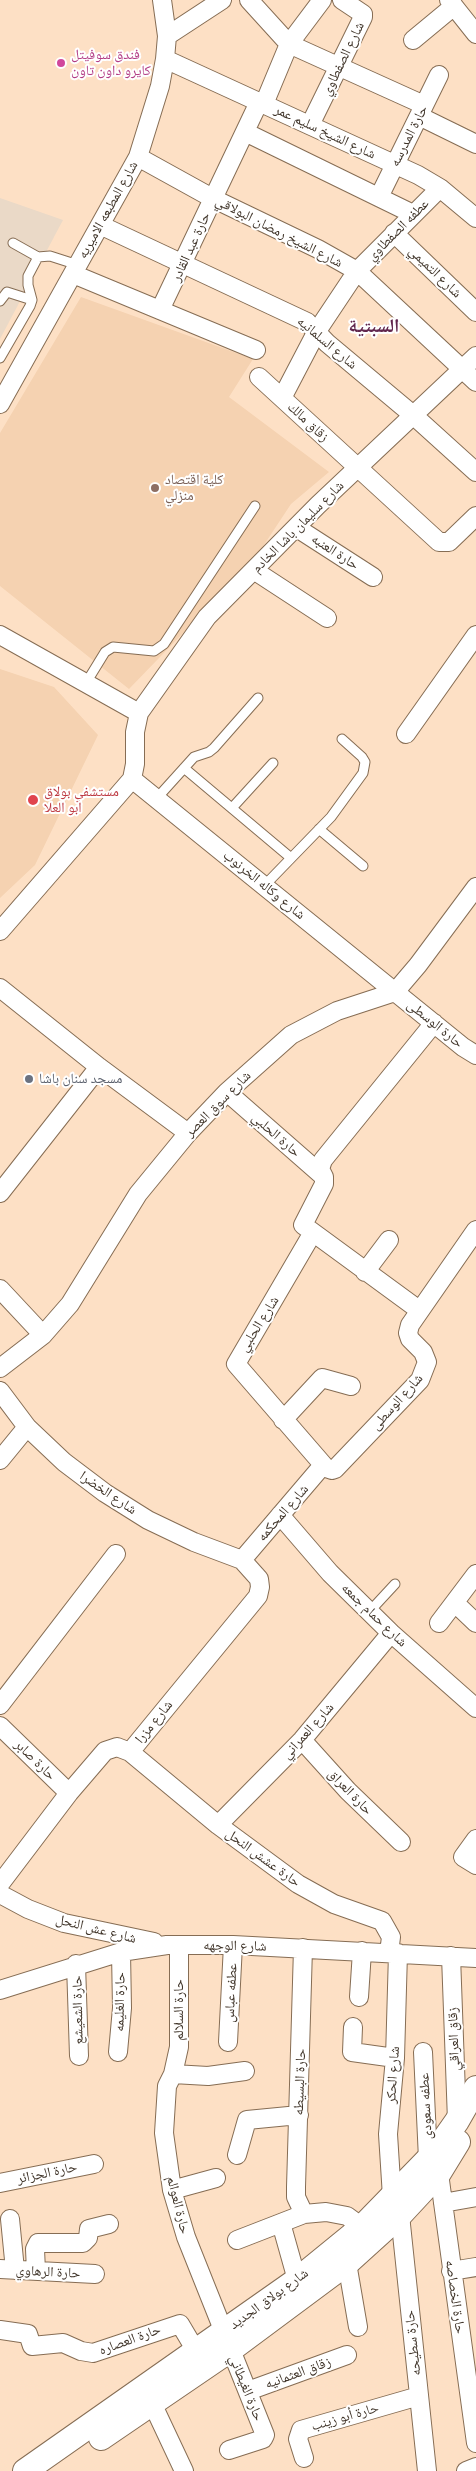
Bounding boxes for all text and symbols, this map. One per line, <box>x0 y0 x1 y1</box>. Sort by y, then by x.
street label: شارع الصفطاوي <box>318 19 368 99</box>
place label: فندق سوفيتل كايرو داون تاون <box>71 47 151 80</box>
marker: فندق سوفيتل كايرو داون تاون <box>55 57 67 69</box>
street label: شارع الشيخ سليم عمر <box>272 101 378 163</box>
street label: حارة المدرسه <box>386 103 432 169</box>
street label: شارع المطبعه الاميريه <box>74 158 142 262</box>
street label: شارع الشيخ رمضان البولاقي <box>213 193 345 271</box>
street label: عطفه الصفطاوي <box>363 195 433 265</box>
street label: حارة عبد القادر <box>168 210 214 284</box>
street label: شارع التميمي <box>405 243 465 301</box>
street label: شارع السلمانيه <box>293 313 361 373</box>
district label: السبتية <box>349 316 399 338</box>
street label: زقاق مالك <box>284 399 332 445</box>
place label: كلية اقتصاد منزلي <box>165 472 223 504</box>
street label: شارع سليمان باشا الخادم <box>248 477 348 577</box>
marker: كلية اقتصاد منزلي <box>149 482 161 494</box>
street label: حارة العنبه <box>308 530 362 574</box>
place label: مستشفي بولاق ابو العلا <box>44 784 119 816</box>
marker: مستشفي بولاق ابو العلا <box>26 793 40 807</box>
street label: شارع وكاله الخرنوب <box>220 847 308 923</box>
street label: حارة الوسطى <box>404 996 466 1052</box>
street label: شارع سوق العصر <box>181 1067 255 1141</box>
place label: مسجد سنان باشا <box>39 1071 122 1087</box>
marker: مسجد سنان باشا <box>23 1073 35 1085</box>
street label: حارة الحلبي <box>248 1109 304 1161</box>
street label: شارع الحلبي <box>235 1293 283 1355</box>
street label: شارع الوسطى <box>367 1370 427 1434</box>
street label: شارع الخضرا <box>76 1468 140 1518</box>
street label: شارع المحكمه <box>254 1481 312 1545</box>
street label: شارع حمام جمعه <box>338 1579 410 1651</box>
street label: شارع مزرا <box>132 1697 176 1747</box>
street label: شارع العمراني <box>278 1699 338 1763</box>
street label: حارة صابر <box>11 1736 59 1784</box>
street label: حارة العراق <box>324 1766 376 1818</box>
street label: حارة عشش النحل <box>222 1825 304 1891</box>
street label: شارع عش النحل <box>54 1911 138 1947</box>
street label: شارع الوجهه <box>203 1937 267 1955</box>
street label: عطفه عباس <box>221 1963 241 2023</box>
street label: حارة الغليمه <box>111 1972 129 2032</box>
street label: حارة الشعيشع <box>69 1975 87 2045</box>
street label: حارة السلالم <box>171 1979 187 2041</box>
street label: زقاق العراقي <box>444 2007 464 2071</box>
street label: شارع الحكر <box>383 2046 403 2104</box>
street label: حارة البسيطه <box>290 2048 310 2116</box>
street label: عطفه سعودى <box>416 2072 436 2140</box>
street label: حارة الجزائر <box>15 2158 79 2188</box>
street label: حارة العوالم <box>163 2174 193 2236</box>
street label: حارة الخصاصه <box>442 2259 468 2335</box>
street label: حارة الرهاوي <box>15 2262 81 2282</box>
street label: شارع بولاق الجديد <box>226 2265 312 2333</box>
street label: حارة سطيحه <box>401 2310 425 2376</box>
street label: حارة العصاره <box>97 2321 163 2359</box>
street label: حارة الغيطاني <box>225 2353 267 2423</box>
street label: زقاق العثمانيه <box>263 2353 333 2393</box>
street label: حارة أبو زينب <box>309 2399 381 2435</box>

